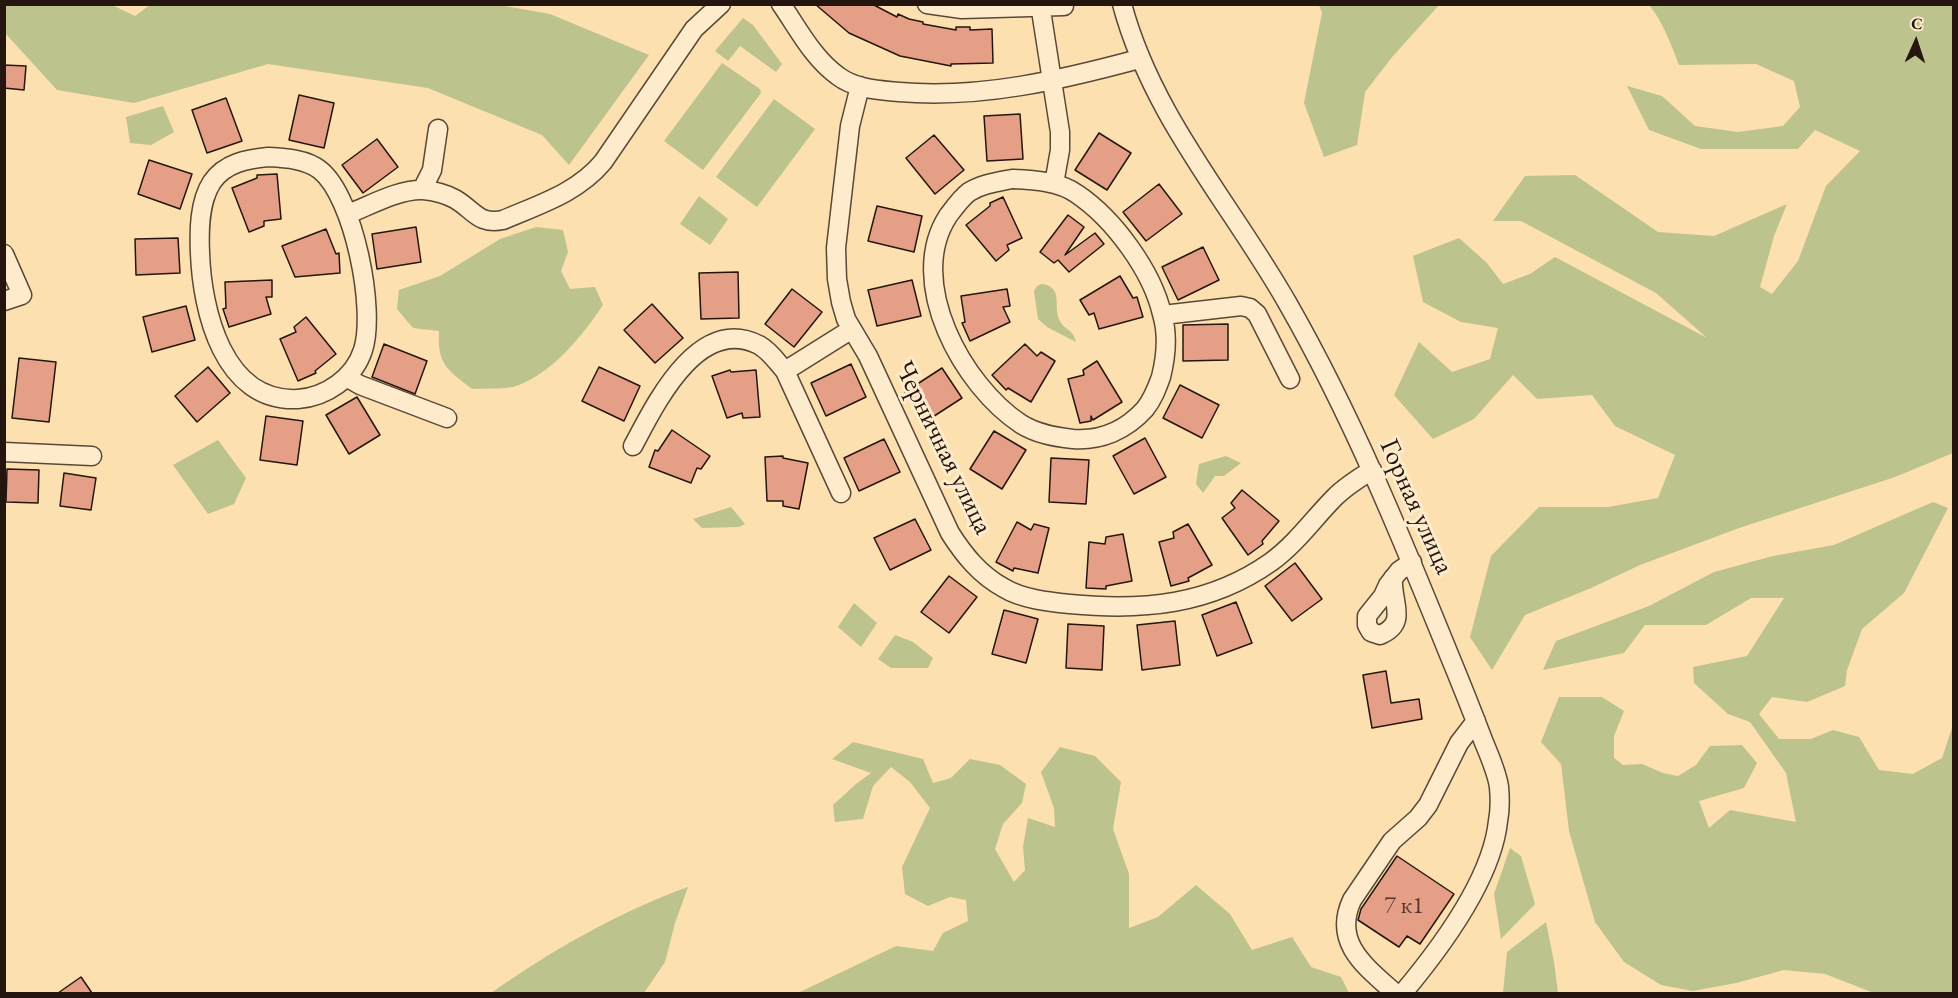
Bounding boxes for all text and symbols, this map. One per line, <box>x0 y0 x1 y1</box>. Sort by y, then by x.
north arrow <box>1886 12 1946 72</box>
text: С <box>1911 13 1923 34</box>
street label: Черничная улица <box>887 356 999 540</box>
street label: Горная улица <box>1372 435 1460 579</box>
house number: 7 к1 <box>1384 892 1424 920</box>

